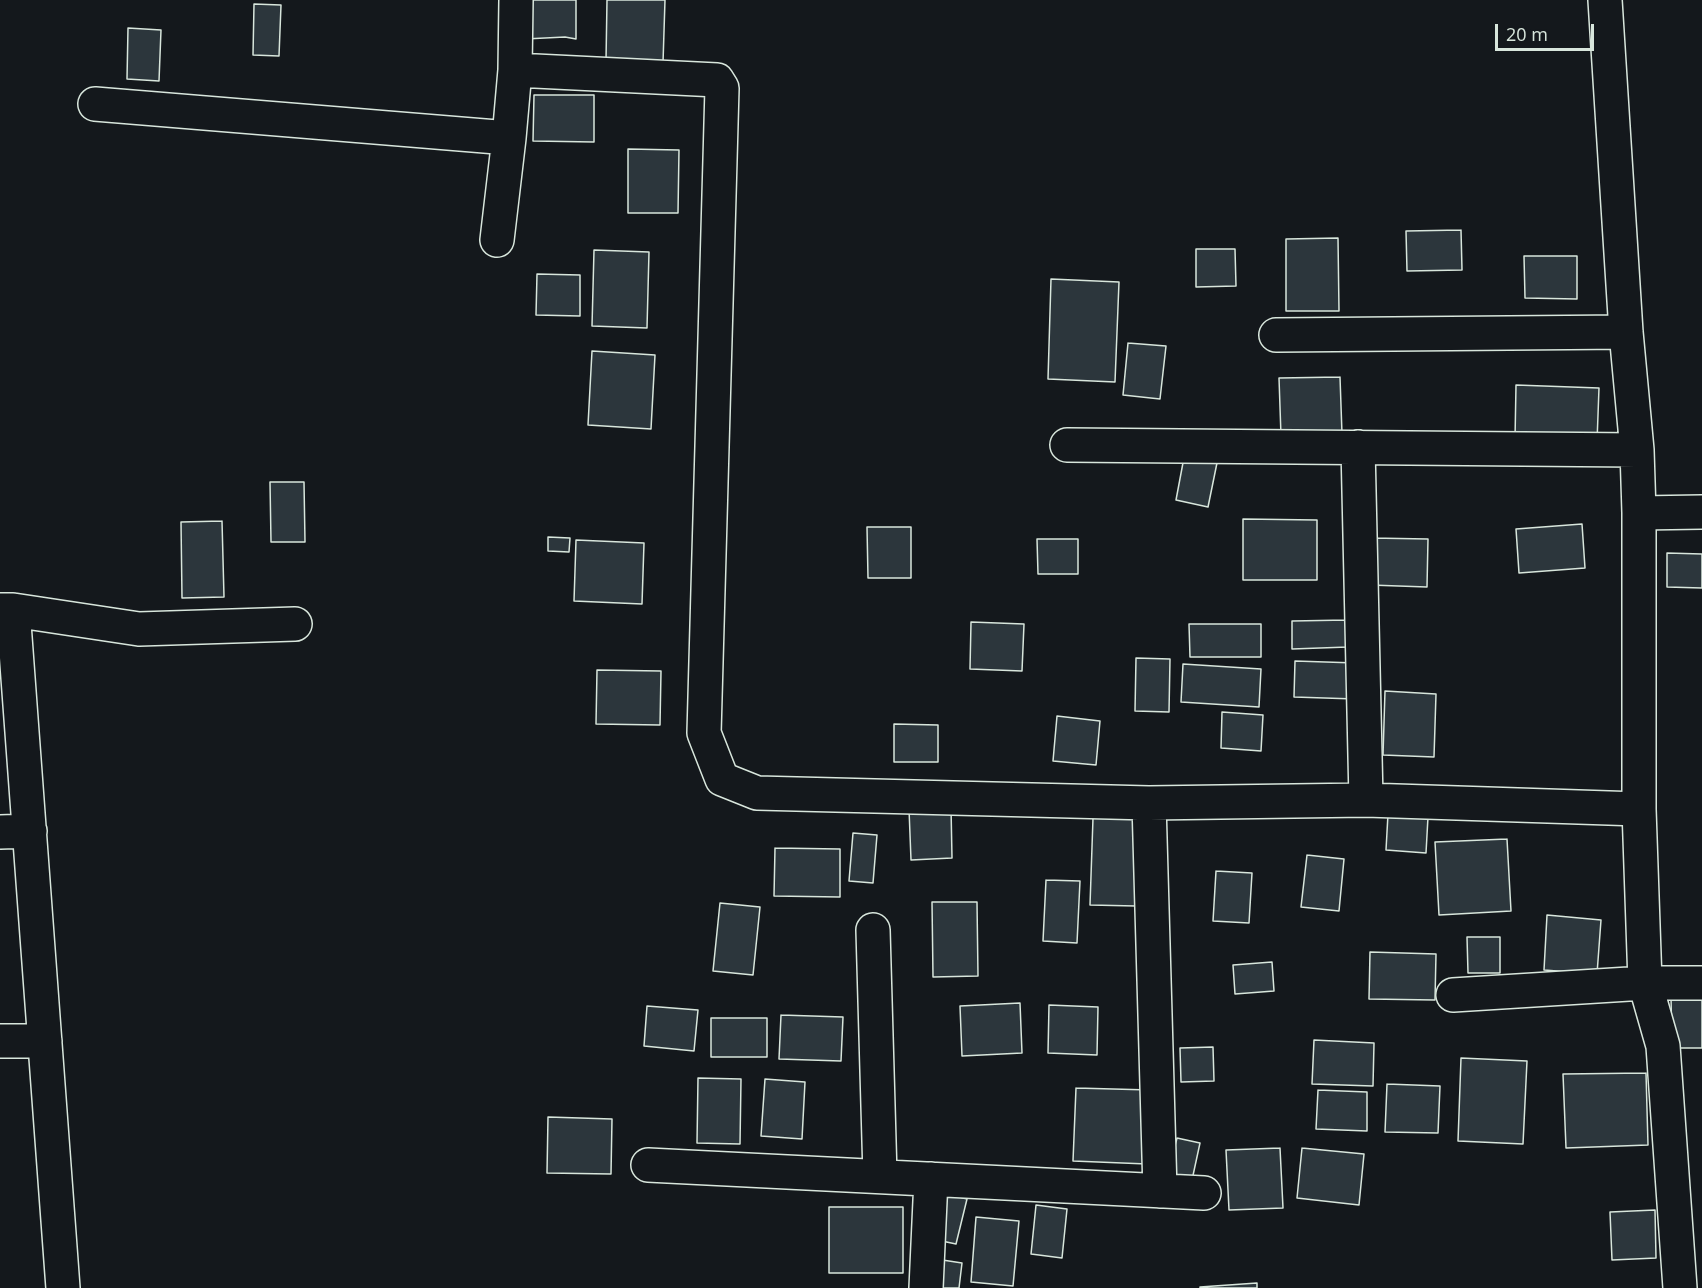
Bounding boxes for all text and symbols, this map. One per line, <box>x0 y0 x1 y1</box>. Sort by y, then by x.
scale bar <box>1498 12 1597 50</box>
text: 20 m <box>1506 22 1548 46</box>

